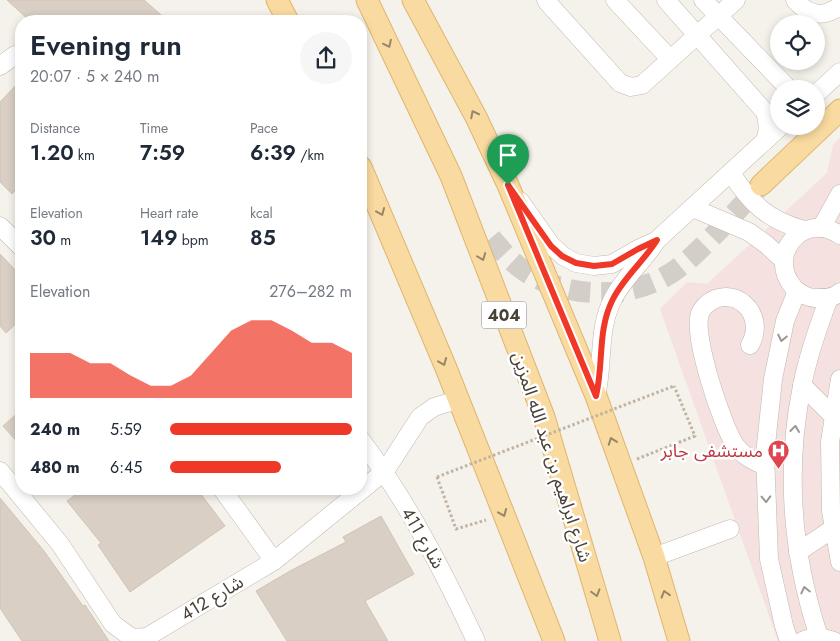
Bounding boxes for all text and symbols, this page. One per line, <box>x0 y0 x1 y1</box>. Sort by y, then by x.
map controls <box>770 15 825 135</box>
button: locate <box>770 15 825 70</box>
text: Evening run <box>30 25 182 66</box>
button: share <box>300 32 352 84</box>
one-way arrow <box>382 39 393 48</box>
text: 20:07 · 5 × 240 m <box>30 65 159 88</box>
button: layers <box>770 80 825 135</box>
one-way arrow <box>470 110 480 119</box>
text: Distance <box>30 118 80 138</box>
text: Time <box>140 118 168 138</box>
text: Pace <box>250 118 278 138</box>
pin <box>487 134 529 185</box>
text: 1.20 <box>30 138 74 168</box>
text: 7:59 <box>140 138 185 168</box>
text: 6:39 <box>250 138 296 168</box>
icon: arrive <box>494 141 522 169</box>
text: km <box>74 145 95 165</box>
text: /km <box>296 145 325 165</box>
text: Elevation <box>30 203 83 223</box>
text: Heart rate <box>140 203 198 223</box>
text: kcal <box>250 203 273 223</box>
one-way arrow <box>374 207 385 216</box>
text: 30 <box>30 223 56 253</box>
text: 149 <box>140 223 178 253</box>
text: 85 <box>250 223 276 253</box>
text: m <box>56 230 71 250</box>
text: bpm <box>178 230 209 250</box>
one-way arrow <box>476 252 486 260</box>
text: Elevation <box>30 280 90 303</box>
text: 276–282 m <box>269 280 352 303</box>
road number: 404 <box>482 302 526 328</box>
one-way arrow <box>777 333 788 342</box>
street label: شارع ابراهيم بن عبد الله المزين <box>505 349 598 566</box>
one-way arrow <box>437 357 447 366</box>
text: 240 m <box>30 418 80 441</box>
text: 5:59 <box>110 418 142 441</box>
one-way arrow <box>789 424 800 432</box>
one-way arrow <box>608 437 618 445</box>
place label: مستشفى جابر <box>660 438 763 464</box>
hospital icon: مستشفى جابر <box>767 439 791 470</box>
text: 480 m <box>30 456 80 479</box>
text: 6:45 <box>110 456 142 479</box>
one-way arrow <box>761 495 772 503</box>
street label: شارع 411 <box>394 502 451 574</box>
one-way arrow <box>497 508 507 517</box>
street label: شارع 412 <box>176 569 249 628</box>
one-way arrow <box>800 585 811 594</box>
one-way arrow <box>590 588 601 597</box>
one-way arrow <box>661 591 671 599</box>

